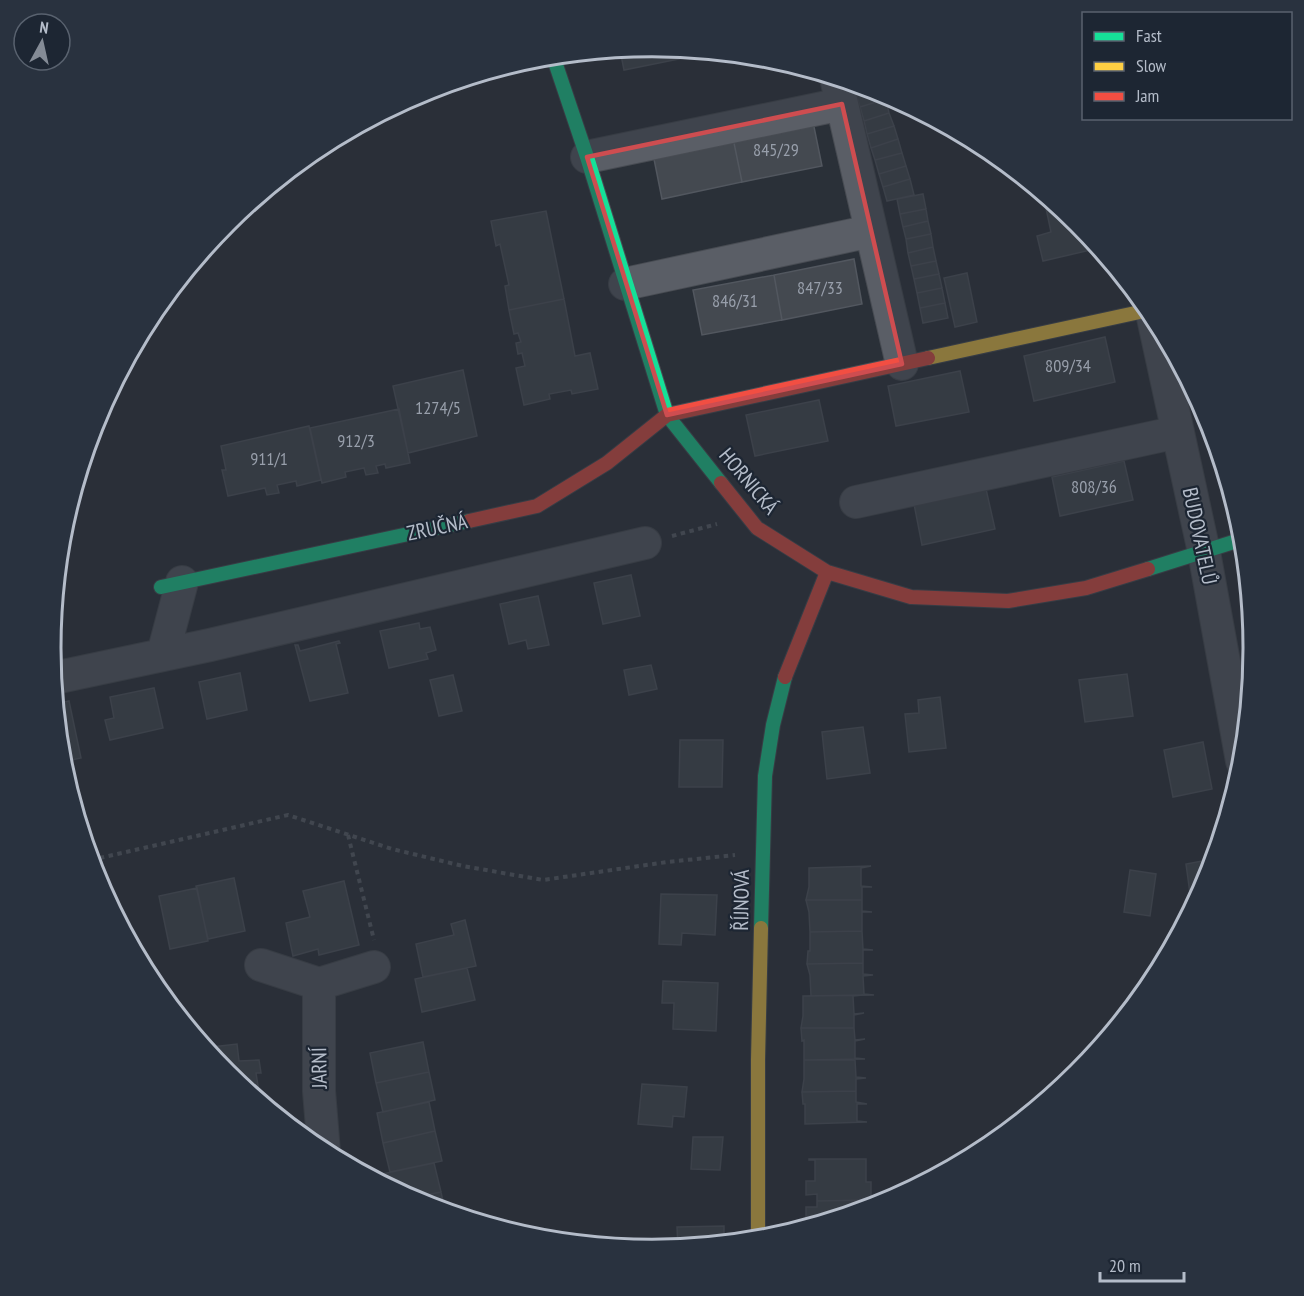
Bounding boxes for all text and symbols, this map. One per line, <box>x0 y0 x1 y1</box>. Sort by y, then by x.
north arrow <box>12 12 72 72</box>
legend <box>1082 12 1292 120</box>
text: N <box>38 17 50 38</box>
text: Fast <box>1136 24 1162 47</box>
text: Slow <box>1136 54 1167 77</box>
text: Jam <box>1135 84 1159 107</box>
house number: 845/29 <box>753 138 799 161</box>
house number: 847/33 <box>797 276 843 299</box>
house number: 846/31 <box>712 289 758 312</box>
house number: 809/34 <box>1045 354 1091 377</box>
house number: 1274/5 <box>415 396 461 419</box>
house number: 912/3 <box>337 429 375 452</box>
street label: HORNICKÁ <box>713 442 785 520</box>
house number: 911/1 <box>250 447 288 470</box>
house number: 808/36 <box>1071 475 1117 498</box>
street label: BUDOVATELŮ <box>1177 485 1223 587</box>
street label: ZRUČNÁ <box>404 507 470 547</box>
street label: ŘÍJNOVÁ <box>727 869 755 931</box>
street label: JARNÍ <box>305 1046 333 1090</box>
scale bar <box>1100 1245 1184 1283</box>
text: 20 m <box>1109 1254 1141 1277</box>

